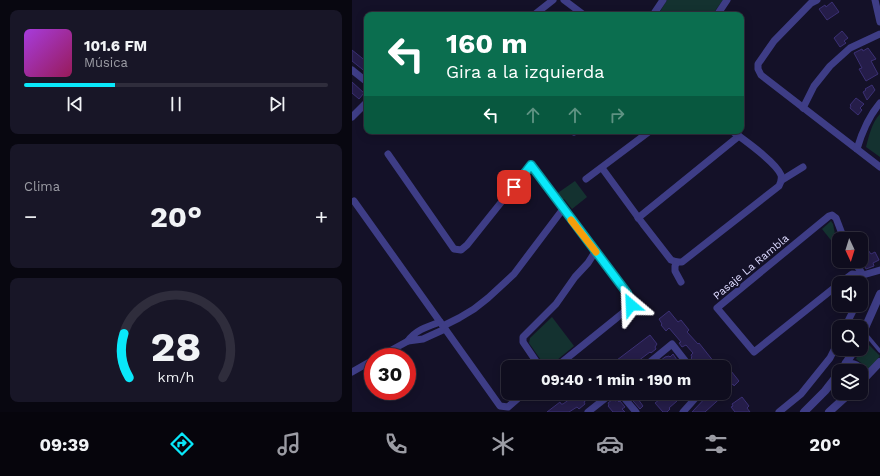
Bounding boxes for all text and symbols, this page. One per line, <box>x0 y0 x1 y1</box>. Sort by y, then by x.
text: 160 m <box>446 27 528 60</box>
icon: left <box>380 28 432 80</box>
text: 101.6 FM <box>84 37 147 55</box>
text: Música <box>84 55 128 70</box>
text: Gira a la izquierda <box>446 61 605 82</box>
icon: previous <box>64 93 86 115</box>
icon: pause <box>165 93 187 115</box>
icon: next <box>266 93 288 115</box>
icon: left <box>480 104 502 126</box>
icon: ahead <box>522 104 544 126</box>
icon: ahead <box>564 104 586 126</box>
icon: right <box>606 104 628 126</box>
pin <box>497 170 531 204</box>
icon: arrive <box>503 176 525 198</box>
text: Clima <box>24 179 60 194</box>
text: 20° <box>150 199 202 234</box>
text: − <box>24 204 37 229</box>
text: + <box>315 204 328 229</box>
street label: Pasaje La Rambla <box>711 232 791 302</box>
north arrow <box>832 232 868 268</box>
map controls <box>832 232 868 400</box>
button: sound <box>832 276 868 312</box>
position arrow <box>610 284 652 326</box>
button: search <box>832 320 868 356</box>
text: 28 <box>151 322 201 371</box>
speed limit sign: 30 <box>364 348 416 400</box>
button: layers <box>832 364 868 400</box>
text: km/h <box>158 369 194 385</box>
text: 09:40 · 1 min · 190 m <box>541 371 691 389</box>
icon: directions <box>168 430 196 458</box>
icon: music <box>275 430 303 458</box>
icon: phone <box>382 430 410 458</box>
icon: climate <box>489 430 517 458</box>
icon: car <box>596 430 624 458</box>
icon: filters <box>702 430 730 458</box>
text: 09:39 <box>39 434 89 455</box>
text: 20° <box>809 434 841 455</box>

